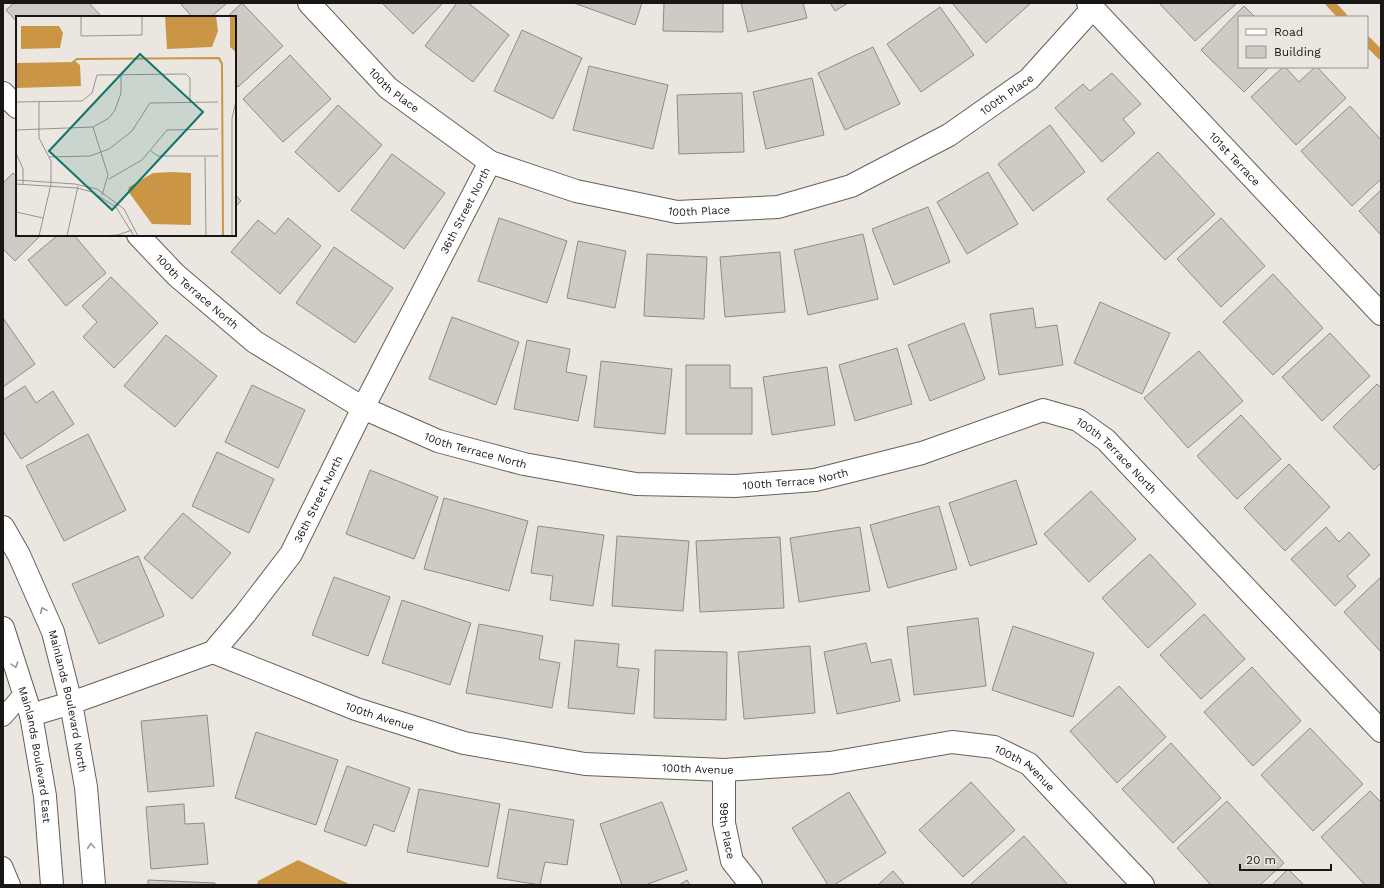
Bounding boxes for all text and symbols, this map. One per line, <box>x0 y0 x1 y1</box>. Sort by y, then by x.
inset map <box>16 16 236 236</box>
legend <box>1238 16 1368 68</box>
text: Road <box>1274 25 1303 39</box>
text: Building <box>1274 45 1321 59</box>
street label: 100th Place <box>366 66 421 115</box>
street label: 100th Place <box>978 72 1037 118</box>
street label: 101st Terrace <box>1206 130 1263 189</box>
street label: 36th Street North <box>438 165 493 256</box>
street label: 100th Place <box>667 203 730 219</box>
street label: 100th Terrace North <box>153 252 241 332</box>
street label: 100th Terrace North <box>1073 415 1159 497</box>
street label: 100th Terrace North <box>422 430 528 471</box>
street label: 36th Street North <box>292 454 345 545</box>
street label: 100th Terrace North <box>742 466 850 492</box>
one-way arrow <box>40 607 48 615</box>
street label: Mainlands Boulevard North <box>46 628 89 773</box>
one-way arrow <box>10 661 19 668</box>
street label: Mainlands Boulevard East <box>15 685 53 824</box>
street label: 100th Avenue <box>343 699 416 734</box>
street label: 100th Avenue <box>992 742 1057 794</box>
street label: 100th Avenue <box>662 761 734 777</box>
street label: 99th Place <box>717 802 737 860</box>
one-way arrow <box>87 843 96 849</box>
scale bar <box>1240 846 1331 872</box>
text: 20 m <box>1246 853 1276 867</box>

